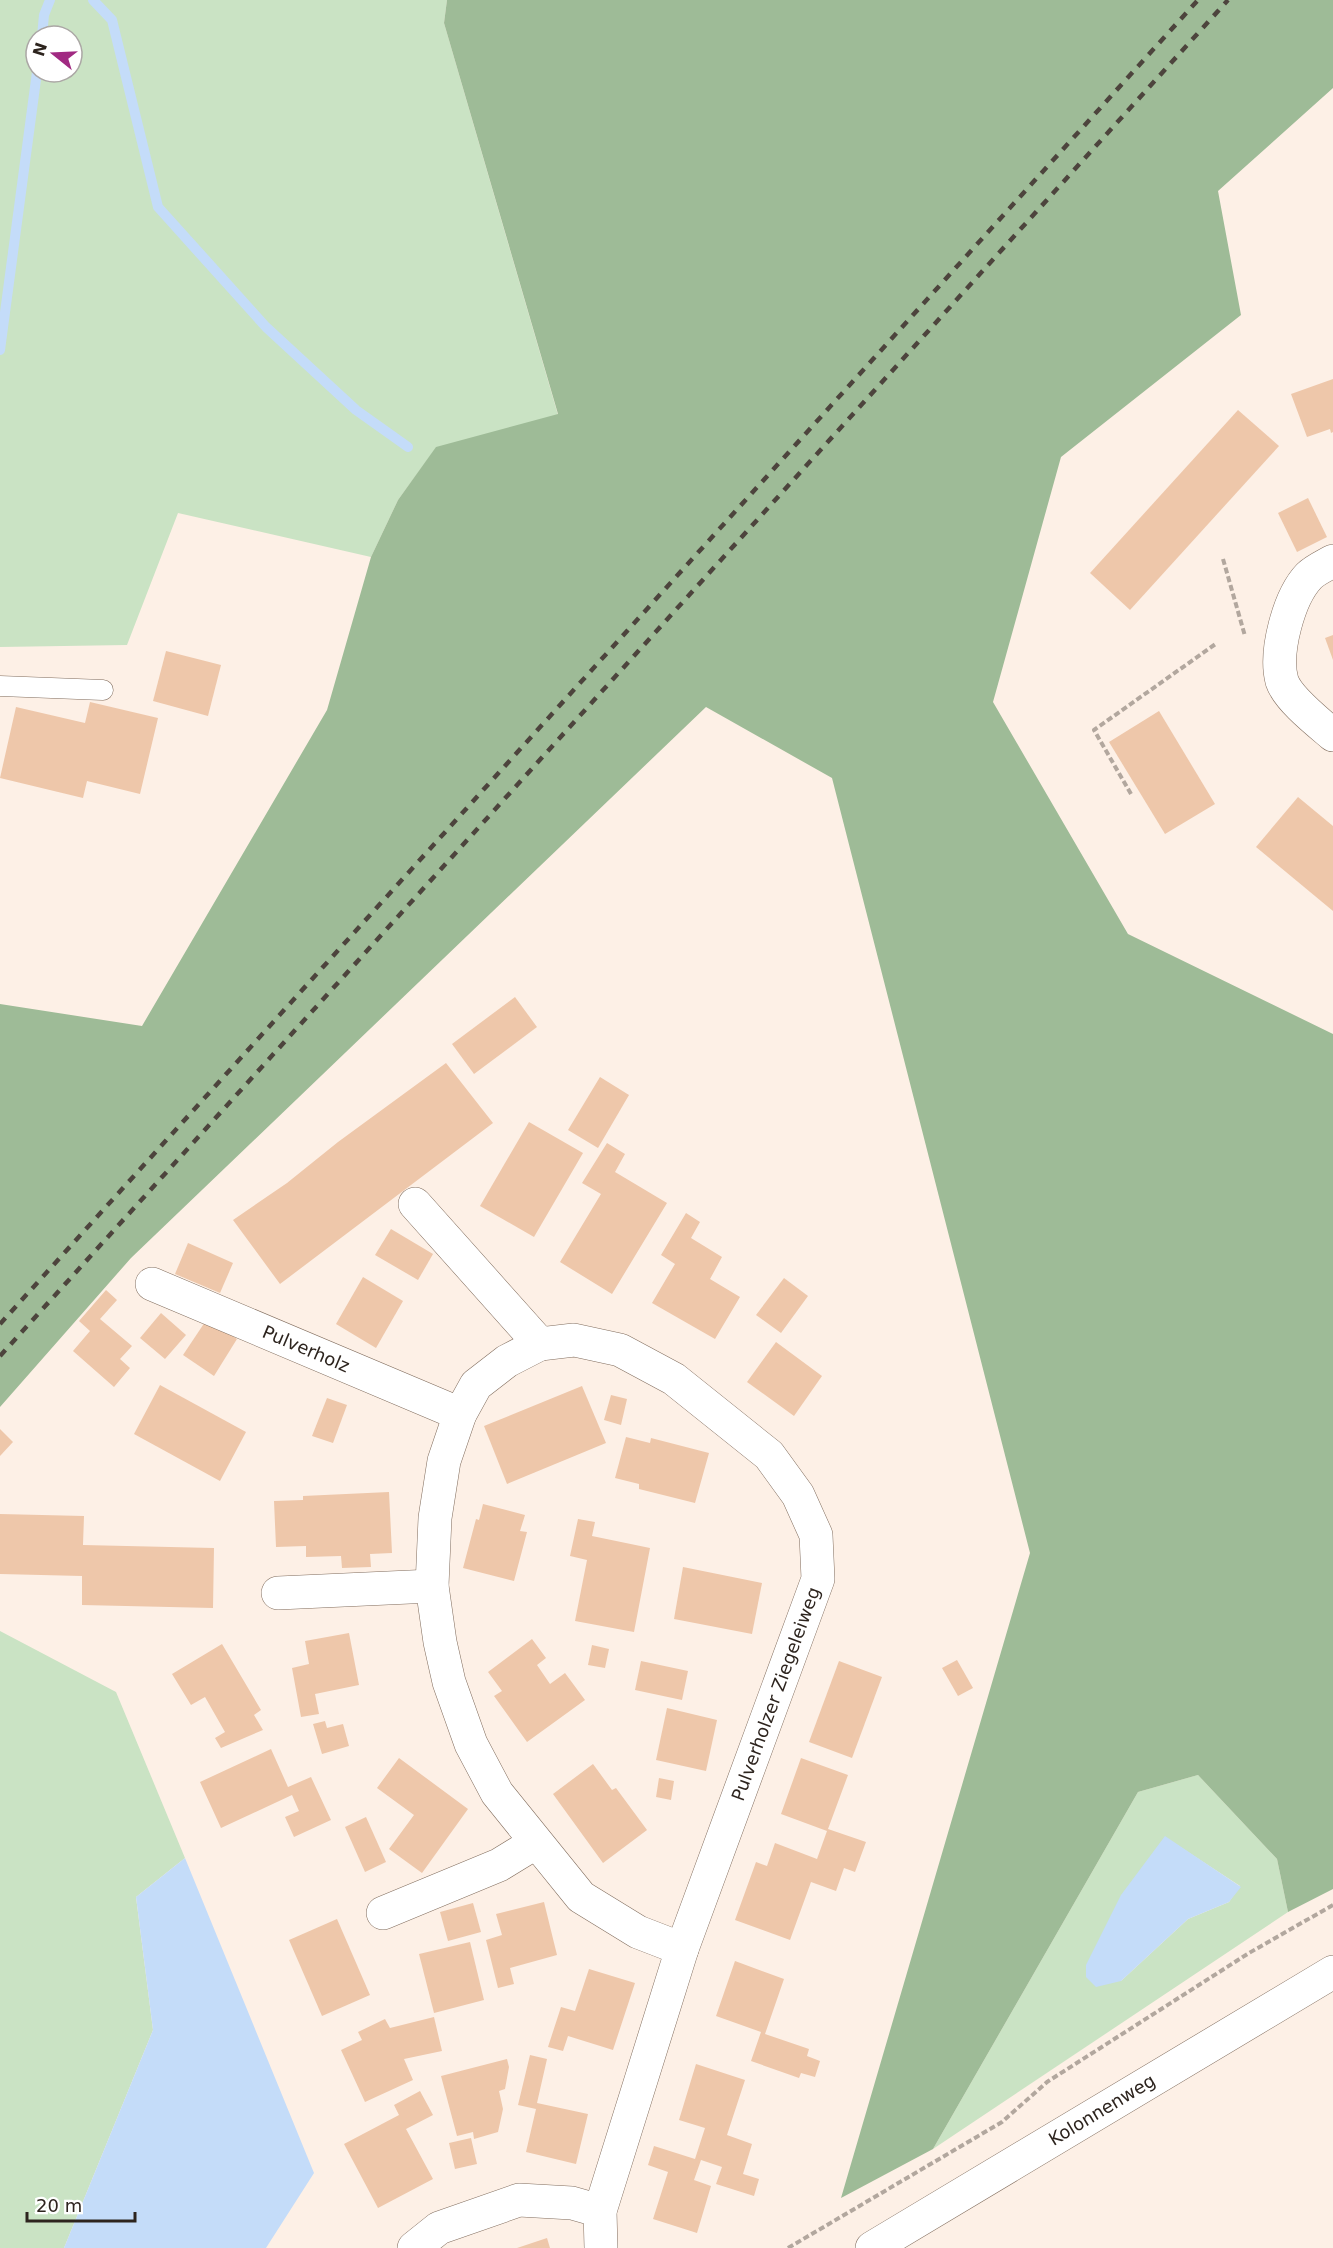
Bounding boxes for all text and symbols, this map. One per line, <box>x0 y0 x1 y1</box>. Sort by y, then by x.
north arrow <box>24 24 84 84</box>
text: N <box>29 40 51 59</box>
street label: Pulverholz <box>259 1321 353 1376</box>
street label: Pulverholzer Ziegeleiweg <box>727 1584 824 1804</box>
street label: Kolonnenweg <box>1045 2070 1159 2150</box>
scale bar <box>27 2185 135 2223</box>
text: 20 m <box>36 2195 82 2216</box>

